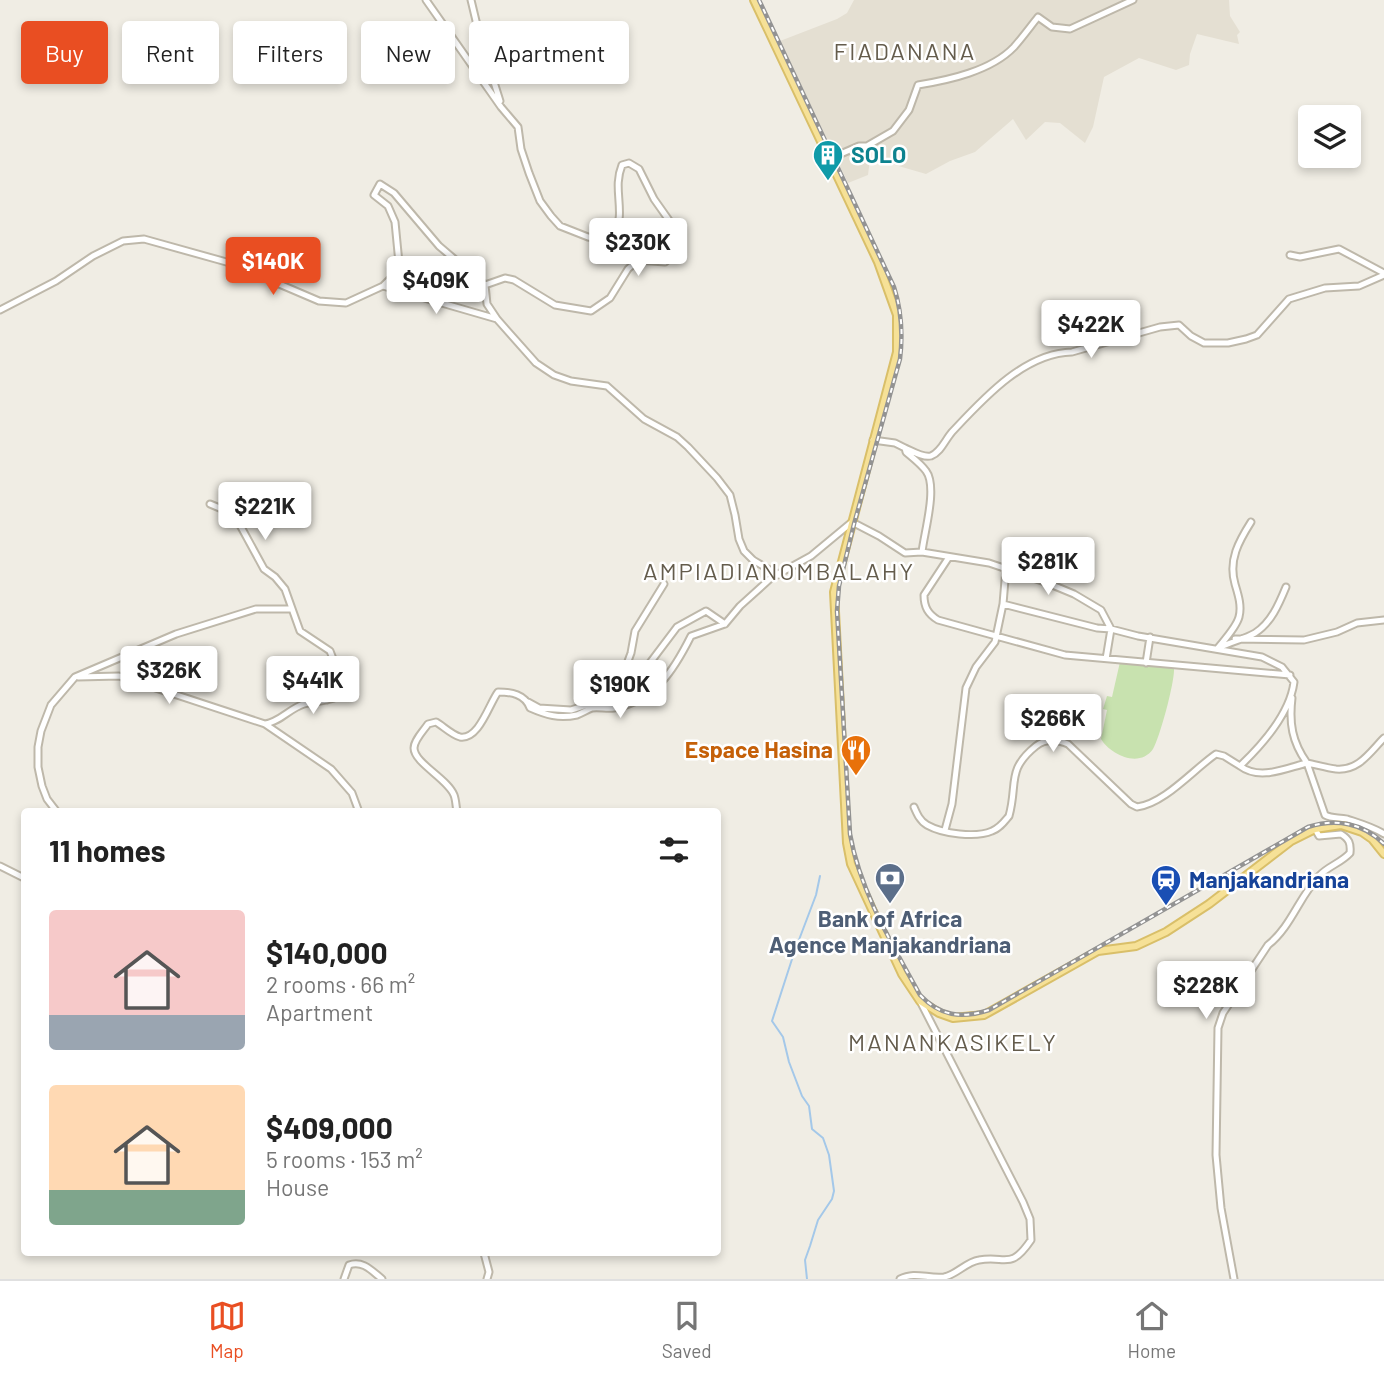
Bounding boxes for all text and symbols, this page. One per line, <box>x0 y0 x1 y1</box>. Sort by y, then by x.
chip: Buy <box>21 21 108 84</box>
chip: Rent <box>122 21 219 84</box>
chip: Filters <box>233 21 347 84</box>
chip: New <box>361 21 455 84</box>
chip: Apartment <box>469 21 629 84</box>
district label: FIADANANA <box>834 36 976 65</box>
map controls <box>1298 105 1361 168</box>
button: layers <box>1298 105 1361 168</box>
building icon: SOLO <box>811 138 845 182</box>
place label: SOLO <box>851 140 906 168</box>
pin: $230K <box>589 218 687 278</box>
text: $230K <box>605 227 671 255</box>
pin: $140K <box>224 238 322 297</box>
text: $140K <box>242 246 304 274</box>
pin: $409K <box>387 256 485 316</box>
text: $409K <box>403 265 469 293</box>
pin: $422K <box>1042 300 1140 360</box>
text: $422K <box>1057 309 1125 337</box>
pin: $221K <box>216 482 314 542</box>
text: $221K <box>234 491 296 519</box>
pin: $281K <box>999 538 1097 597</box>
text: $281K <box>1018 546 1078 574</box>
district label: AMPIADIANOMBALAHY <box>643 556 915 585</box>
pin: $326K <box>120 646 218 706</box>
text: $326K <box>136 655 202 683</box>
pin: $441K <box>264 656 362 716</box>
pin: $190K <box>571 660 669 720</box>
text: $441K <box>282 665 344 693</box>
text: $190K <box>589 669 651 697</box>
pin: $266K <box>1004 694 1102 754</box>
text: $266K <box>1020 703 1086 731</box>
restaurant icon: Espace Hasina <box>839 733 873 777</box>
place label: Espace Hasina <box>685 735 833 763</box>
icon: filters <box>655 831 693 869</box>
text: 11 homes <box>49 832 166 868</box>
bank icon: Bank of Africa Agence Manjakandriana <box>873 861 907 905</box>
station icon: Manjakandriana <box>1149 863 1183 907</box>
place label: Manjakandriana <box>1189 865 1349 893</box>
place label: Bank of Africa Agence Manjakandriana <box>769 904 1011 958</box>
text: $140,000 <box>266 934 388 970</box>
icon: home <box>105 938 189 1022</box>
pin: $228K <box>1157 962 1255 1021</box>
text: 2 rooms · 66 m² <box>266 970 415 998</box>
text: $228K <box>1173 970 1239 998</box>
text: Apartment <box>266 998 373 1026</box>
district label: MANANKASIKELY <box>848 1027 1058 1056</box>
text: $409,000 <box>266 1109 393 1145</box>
icon: home <box>105 1113 189 1197</box>
text: 5 rooms · 153 m² <box>266 1145 423 1173</box>
text: House <box>266 1173 329 1201</box>
tab: Map <box>208 1297 246 1362</box>
tab: Saved <box>662 1297 712 1362</box>
tab: Home <box>1128 1297 1176 1362</box>

